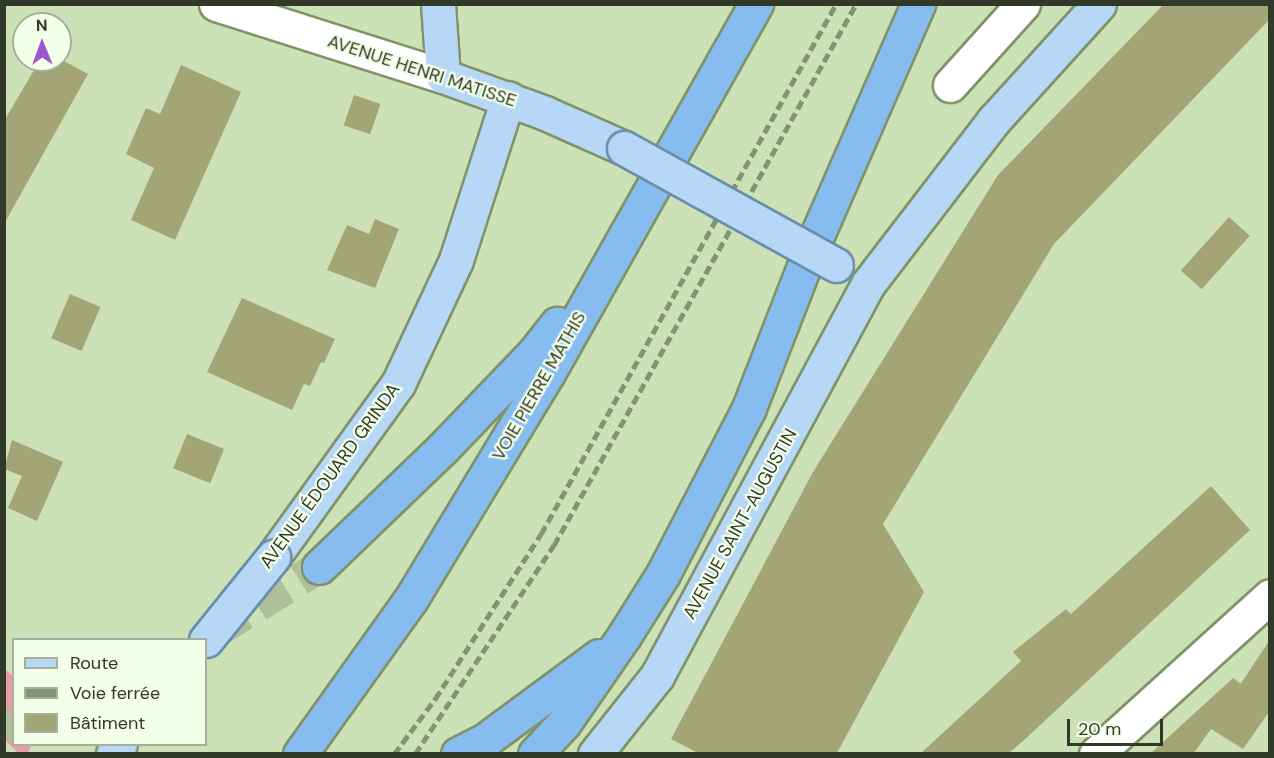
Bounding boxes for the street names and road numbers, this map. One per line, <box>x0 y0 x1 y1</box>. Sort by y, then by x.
street label: AVENUE HENRI MATISSE <box>325 30 519 112</box>
street label: VOIE PIERRE MATHIS <box>488 308 590 464</box>
street label: AVENUE ÉDOUARD GRINDA <box>256 379 404 573</box>
street label: AVENUE SAINT-AUGUSTIN <box>679 425 801 623</box>

